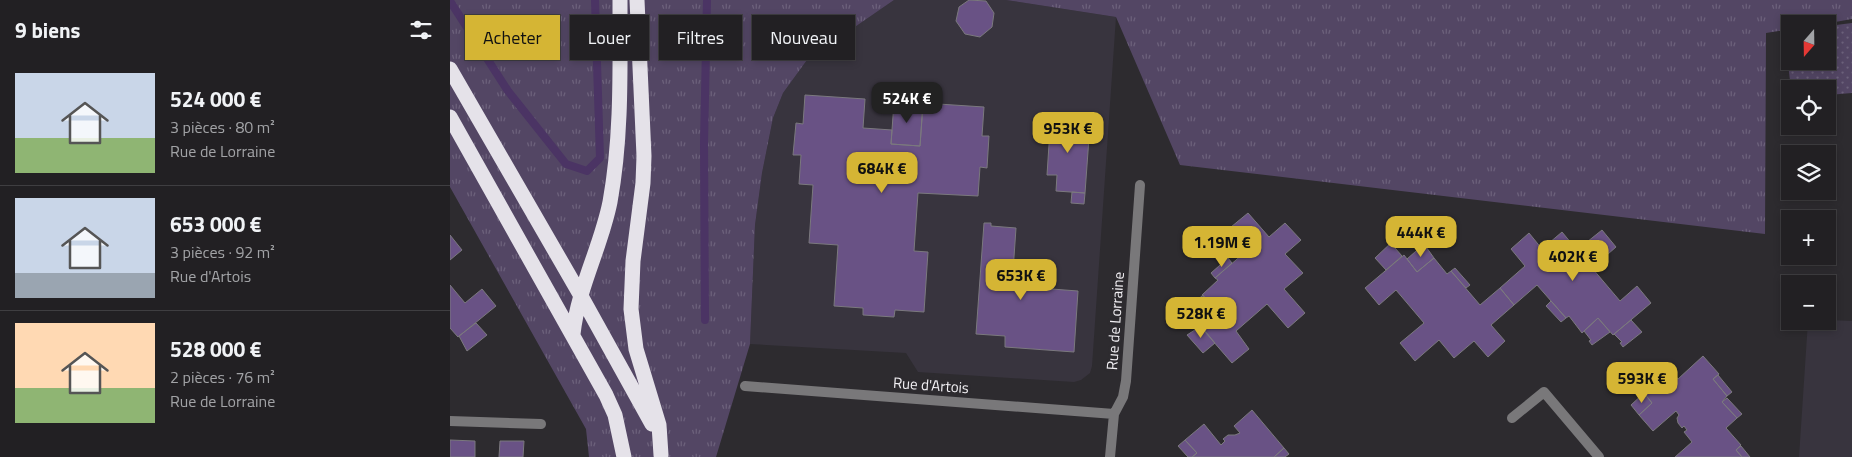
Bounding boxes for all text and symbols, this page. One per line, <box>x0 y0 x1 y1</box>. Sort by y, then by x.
text: 9 biens <box>15 14 80 46</box>
chip: Acheter <box>465 15 560 60</box>
chip: Louer <box>570 15 649 60</box>
chip: Filtres <box>659 15 742 60</box>
chip: Nouveau <box>752 15 855 60</box>
north arrow <box>1781 15 1836 70</box>
map controls <box>1781 15 1836 330</box>
icon: filters <box>407 16 435 44</box>
button: locate <box>1781 80 1836 135</box>
pin: 524K € <box>866 82 948 124</box>
text: 524 000 € <box>170 83 262 115</box>
text: 524K € <box>883 86 931 110</box>
icon: home <box>55 93 115 153</box>
pin: 953K € <box>1027 112 1109 154</box>
text: 3 pièces · 80 m² <box>170 115 275 139</box>
text: 953K € <box>1044 116 1092 140</box>
text: Rue de Lorraine <box>170 139 275 163</box>
button: layers <box>1781 145 1836 200</box>
pin: 684K € <box>841 152 923 194</box>
text: 684K € <box>858 156 906 180</box>
text: 653 000 € <box>170 208 262 240</box>
button: + <box>1781 210 1836 265</box>
pin: 444K € <box>1380 216 1462 258</box>
icon: home <box>55 218 115 278</box>
text: 444K € <box>1397 220 1445 244</box>
pin: 1.19M € <box>1176 226 1268 268</box>
text: 1.19M € <box>1193 230 1251 254</box>
text: 3 pièces · 92 m² <box>170 240 275 264</box>
pin: 402K € <box>1532 240 1614 282</box>
text: 402K € <box>1549 244 1597 268</box>
pin: 653K € <box>980 258 1062 301</box>
text: 653K € <box>997 263 1045 287</box>
text: Rue d'Artois <box>170 264 251 288</box>
street label: Rue de Lorraine <box>1100 271 1130 371</box>
button: − <box>1781 275 1836 330</box>
pin: 528K € <box>1160 296 1242 339</box>
text: 528K € <box>1177 301 1225 325</box>
text: 528 000 € <box>170 333 262 365</box>
icon: home <box>55 343 115 403</box>
pin: 593K € <box>1601 362 1683 404</box>
text: 2 pièces · 76 m² <box>170 365 275 389</box>
text: 593K € <box>1618 366 1666 390</box>
street label: Rue d'Artois <box>892 371 970 399</box>
text: Rue de Lorraine <box>170 389 275 413</box>

